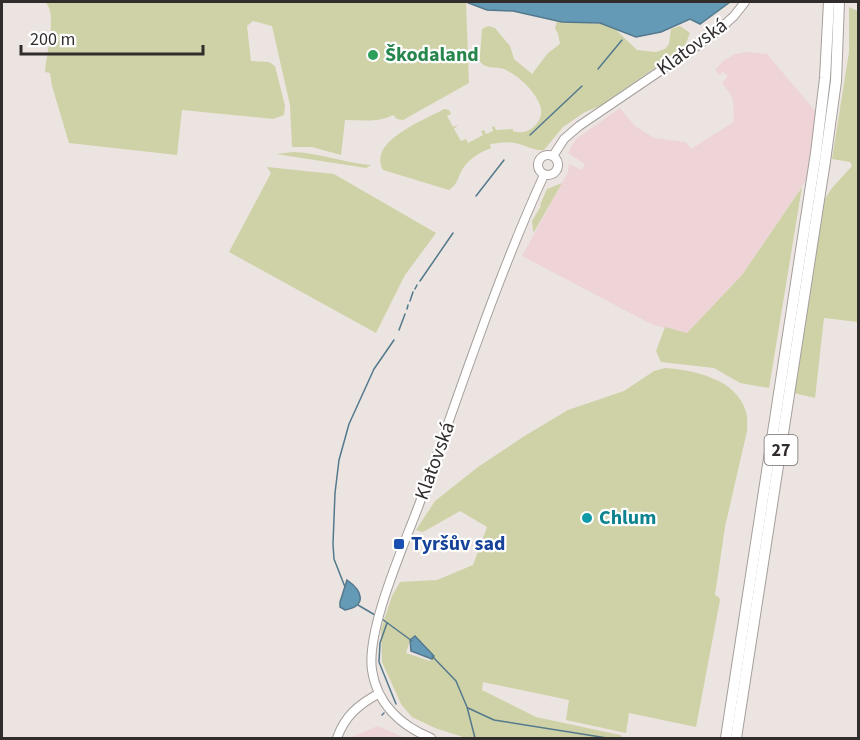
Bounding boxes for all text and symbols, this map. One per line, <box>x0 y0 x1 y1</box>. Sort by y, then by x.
street label: Klatovská <box>651 12 733 82</box>
scale bar <box>21 18 202 56</box>
text: 200 m <box>30 27 75 52</box>
place label: Škodaland <box>385 41 479 69</box>
marker: Škodaland <box>366 48 380 62</box>
street label: Klatovská <box>408 418 462 504</box>
road number: 27 <box>764 435 798 465</box>
place label: Chlum <box>599 504 656 532</box>
marker: Chlum <box>580 511 594 525</box>
place label: Tyršův sad <box>411 530 505 558</box>
marker: Tyršův sad <box>392 537 406 551</box>

